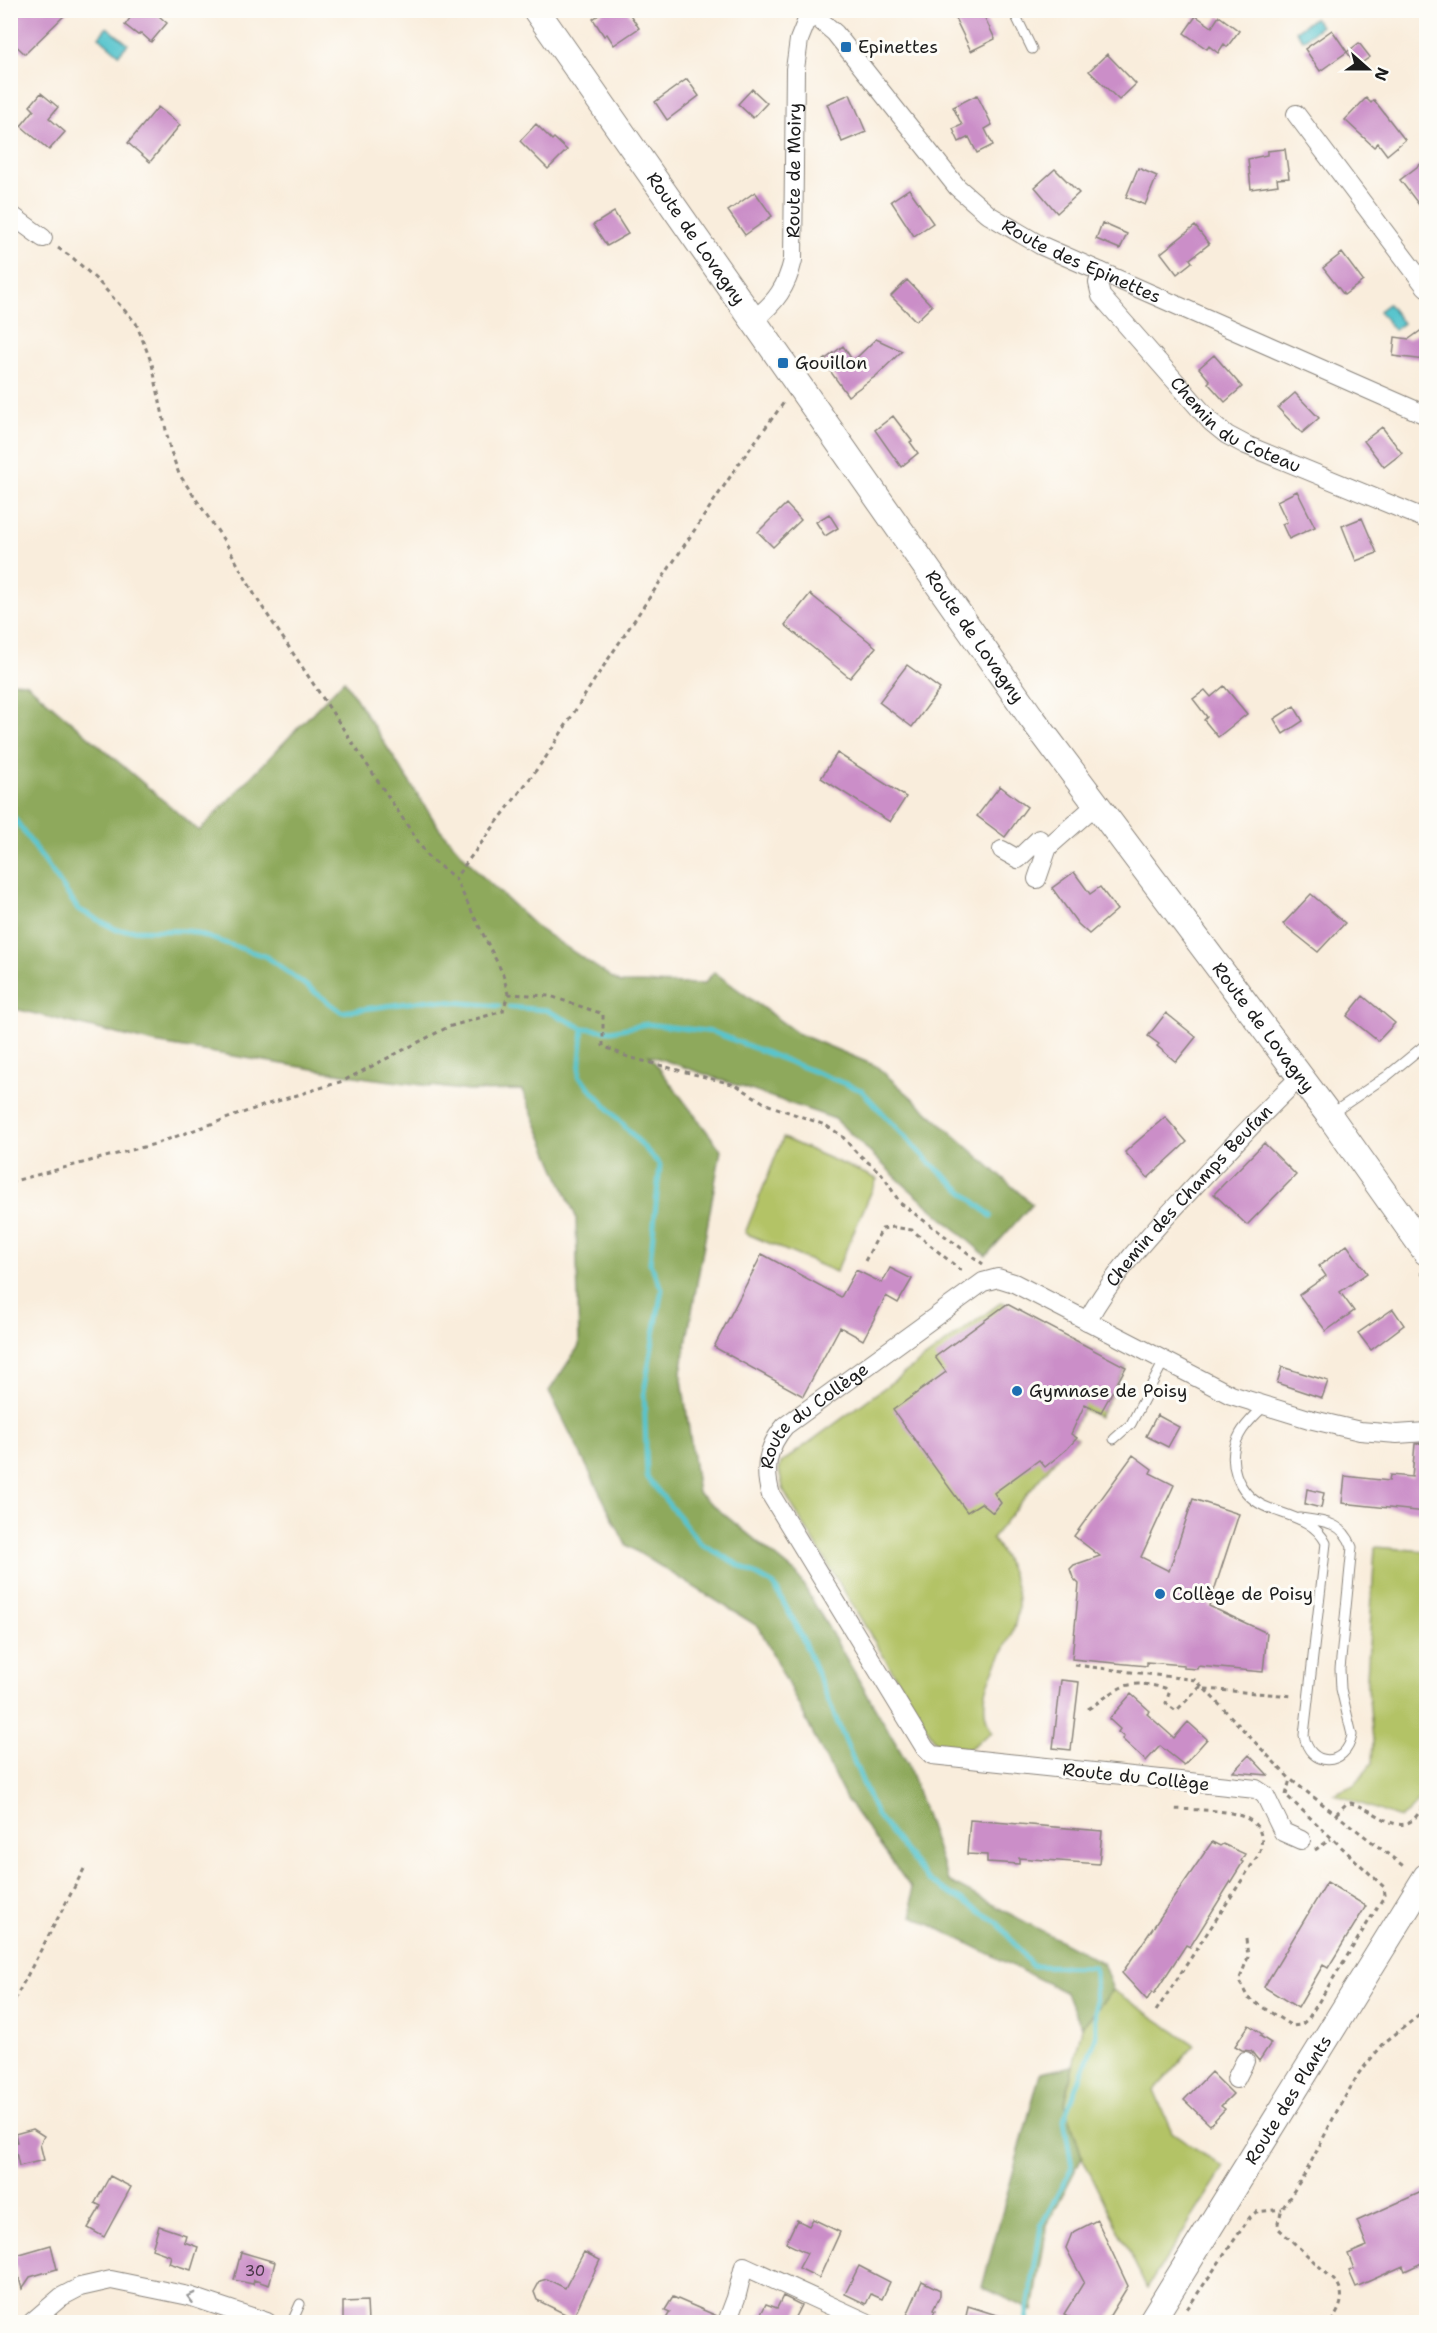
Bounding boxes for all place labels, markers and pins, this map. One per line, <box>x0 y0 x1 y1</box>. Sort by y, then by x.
place label: Epinettes <box>858 35 938 59</box>
marker: Epinettes <box>839 40 853 54</box>
place label: Gouillon <box>795 351 867 375</box>
marker: Gouillon <box>776 356 790 370</box>
place label: Gymnase de Poisy <box>1029 1379 1187 1403</box>
marker: Gymnase de Poisy <box>1010 1384 1024 1398</box>
place label: Collège de Poisy <box>1172 1582 1313 1606</box>
marker: Collège de Poisy <box>1153 1587 1167 1601</box>

